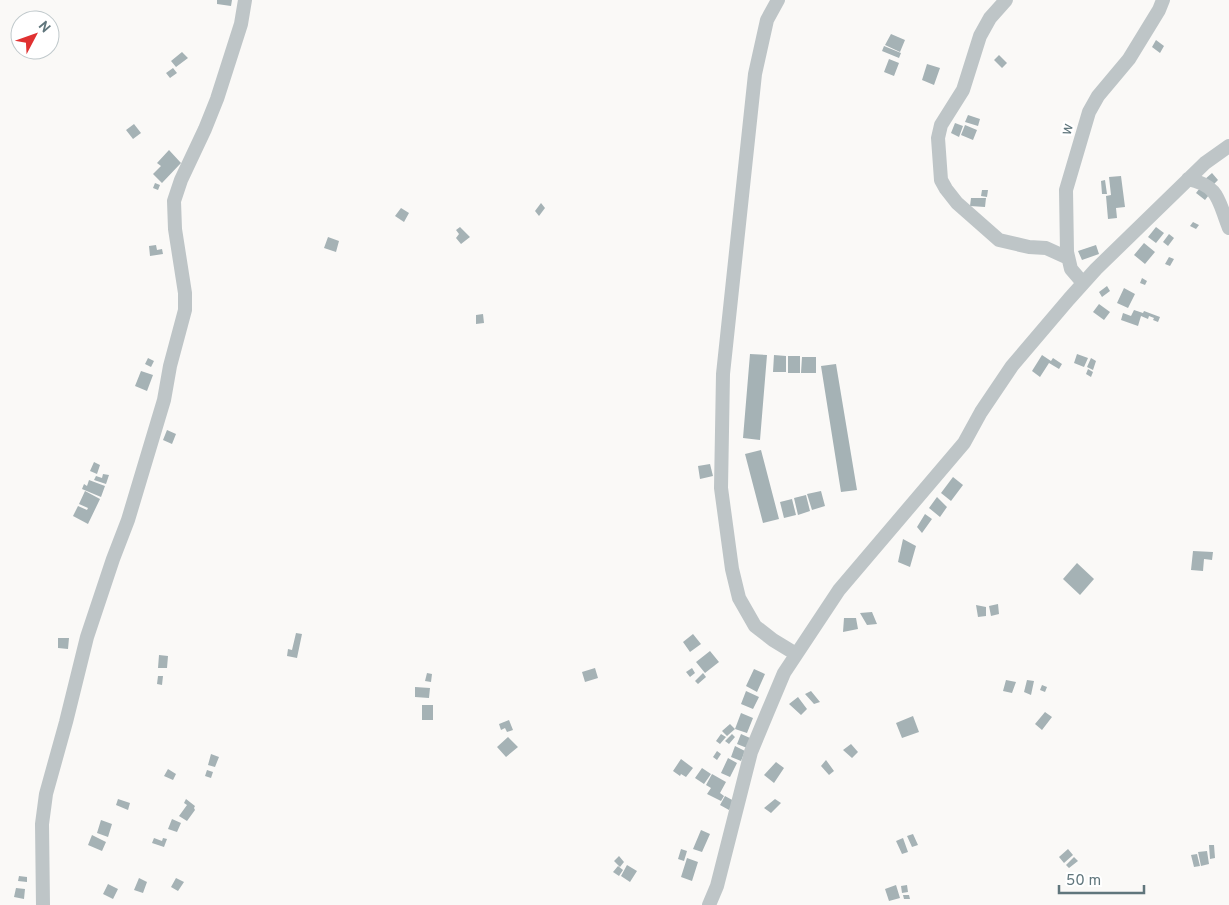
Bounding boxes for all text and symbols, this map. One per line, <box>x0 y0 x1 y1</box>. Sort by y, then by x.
north arrow <box>10 10 60 60</box>
text: N <box>34 18 53 37</box>
street label: w <box>1057 121 1079 138</box>
scale bar <box>1059 862 1144 894</box>
text: 50 m <box>1066 872 1101 891</box>

